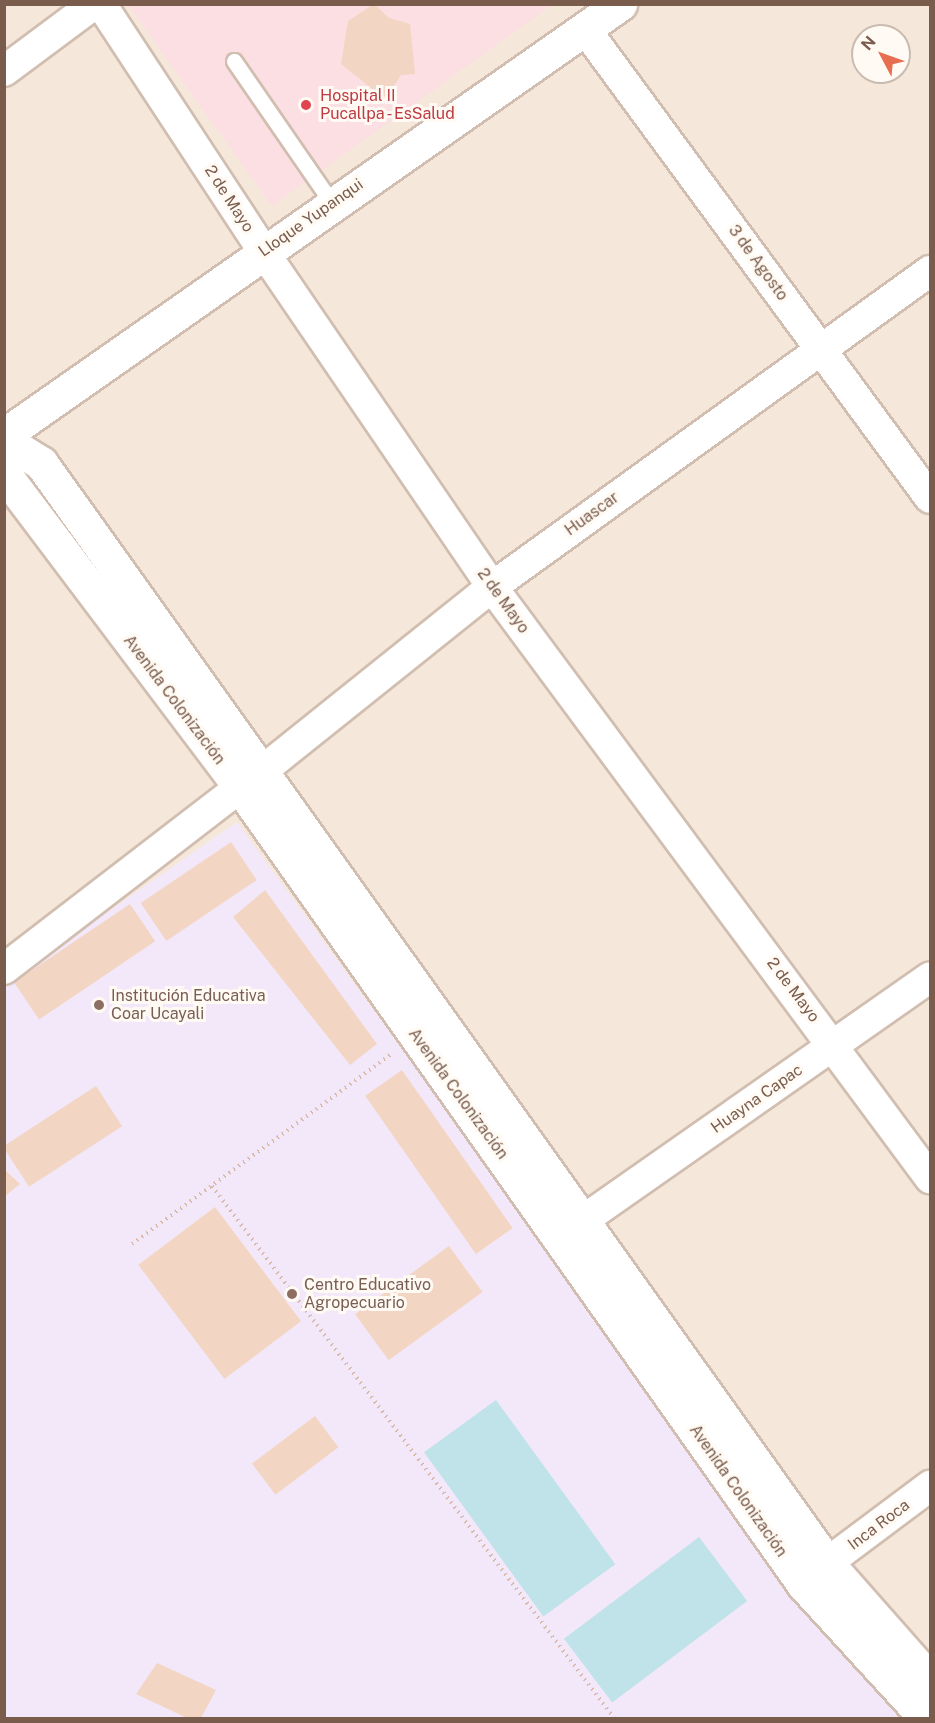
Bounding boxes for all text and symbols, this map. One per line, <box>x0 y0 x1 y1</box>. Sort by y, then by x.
north arrow <box>851 24 911 84</box>
text: N <box>857 32 880 54</box>
place label: Hospital II Pucallpa - EsSalud <box>320 86 459 124</box>
marker: Hospital II Pucallpa - EsSalud <box>297 96 315 114</box>
street label: 2 de Mayo <box>200 162 258 236</box>
street label: Lloque Yupanqui <box>255 175 367 261</box>
street label: 3 de Agosto <box>724 221 792 305</box>
street label: Huascar <box>561 488 623 540</box>
street label: 2 de Mayo <box>473 565 533 637</box>
street label: Avenida Colonización <box>119 632 229 768</box>
street label: 2 de Mayo <box>762 954 824 1026</box>
place label: Institución Educativa Coar Ucayali <box>111 986 266 1024</box>
marker: Institución Educativa Coar Ucayali <box>92 998 106 1012</box>
street label: Avenida Colonización <box>404 1025 512 1163</box>
street label: Huayna Capac <box>708 1060 806 1138</box>
place label: Centro Educativo Agropecuario <box>304 1275 431 1313</box>
marker: Centro Educativo Agropecuario <box>285 1287 299 1301</box>
street label: Avenida Colonización <box>685 1421 791 1561</box>
street label: Inca Roca <box>844 1496 914 1554</box>

